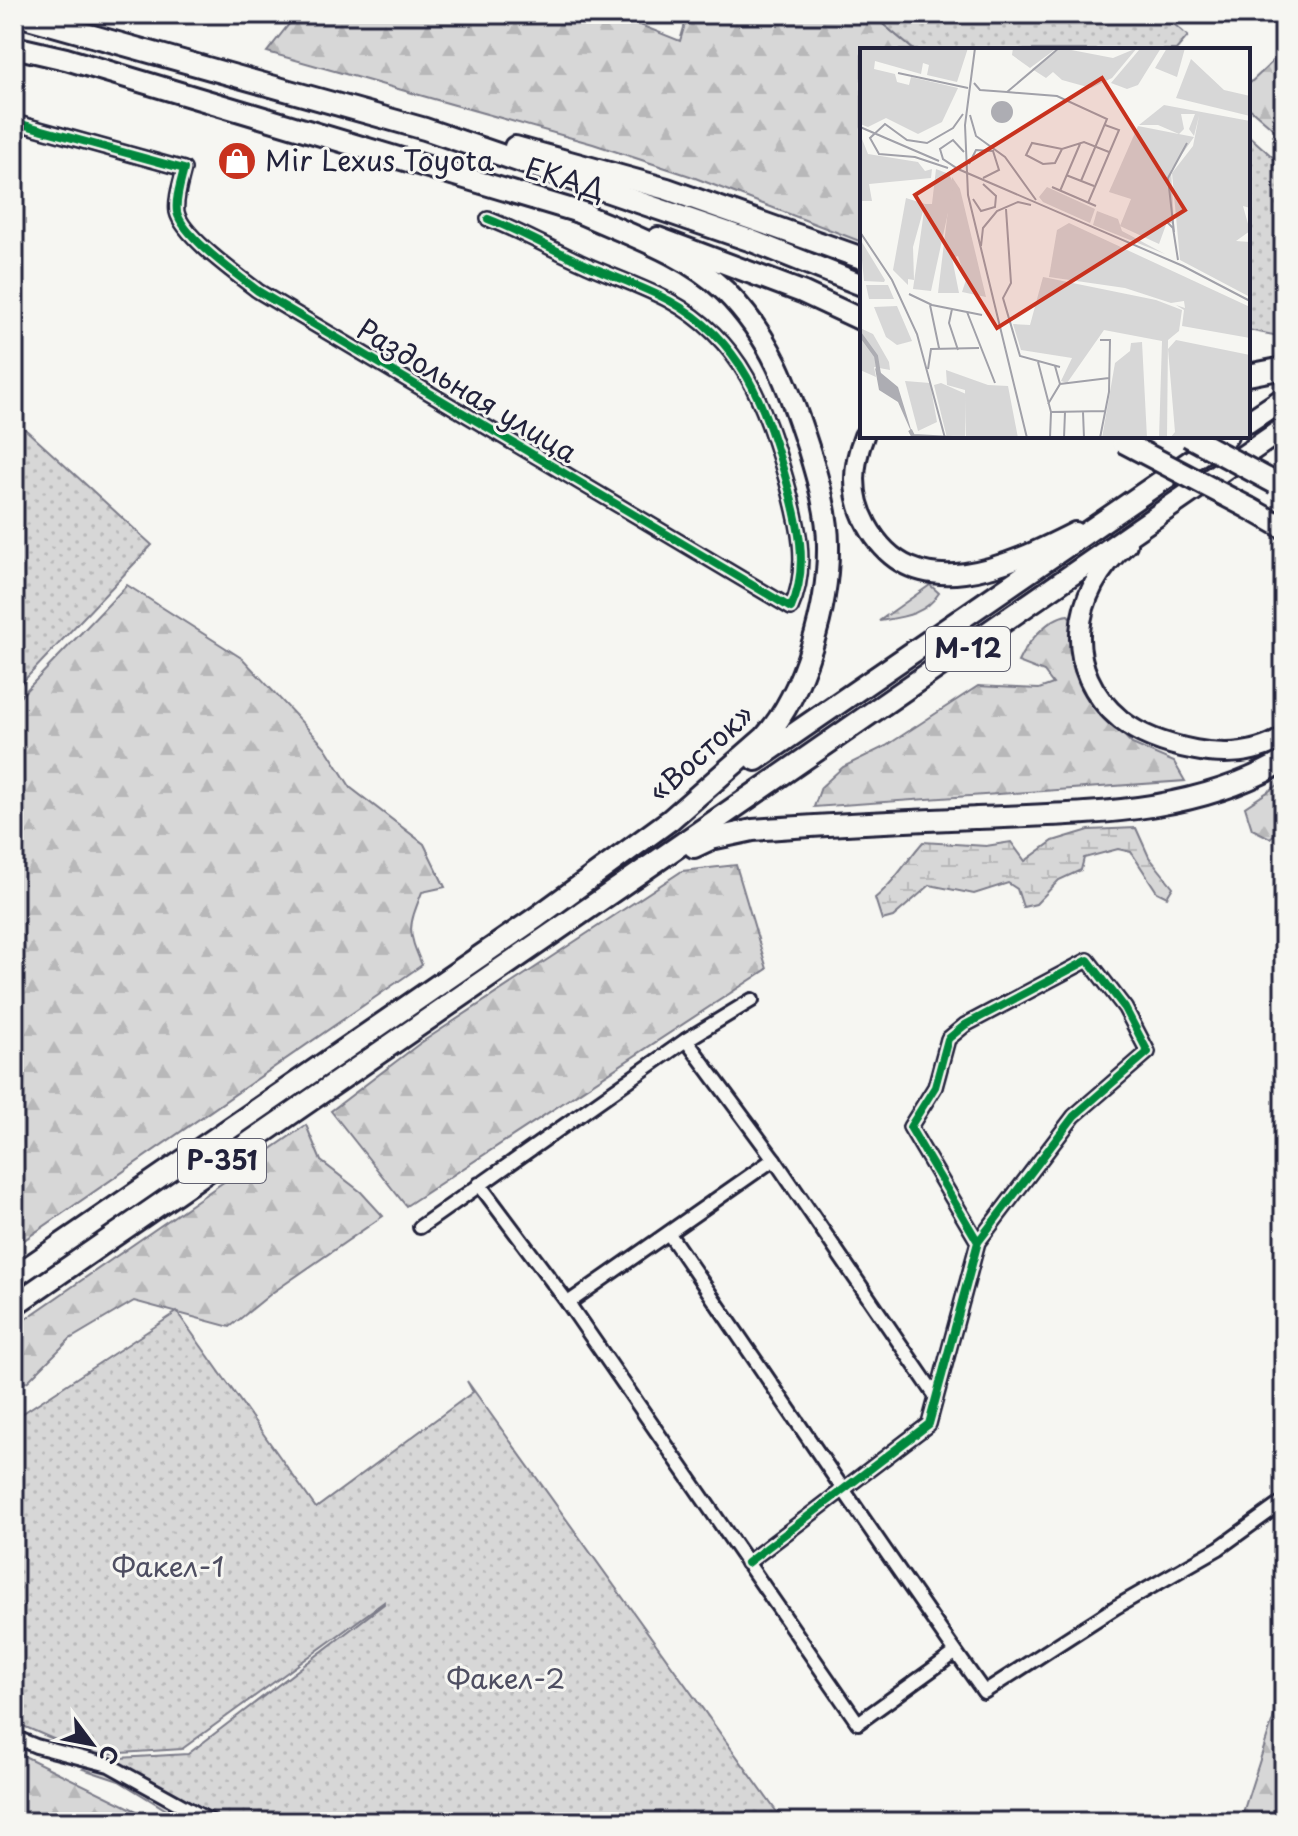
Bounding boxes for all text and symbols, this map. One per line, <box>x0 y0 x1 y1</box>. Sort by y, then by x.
inset map <box>860 48 1250 438</box>
place label: Mir Lexus Toyota <box>265 138 495 181</box>
shop icon: Mir Lexus Toyota <box>216 140 258 182</box>
street label: ЕКАД <box>520 145 611 210</box>
street label: Раздольная улица <box>349 307 586 473</box>
road number: М-12 <box>926 627 1010 671</box>
street label: «Восток» <box>638 693 762 811</box>
road number: Р-351 <box>178 1139 266 1183</box>
park label: Факел-1 <box>112 1544 224 1587</box>
park label: Факел-2 <box>447 1656 565 1699</box>
north arrow <box>52 1704 132 1784</box>
text: С <box>92 1740 129 1771</box>

